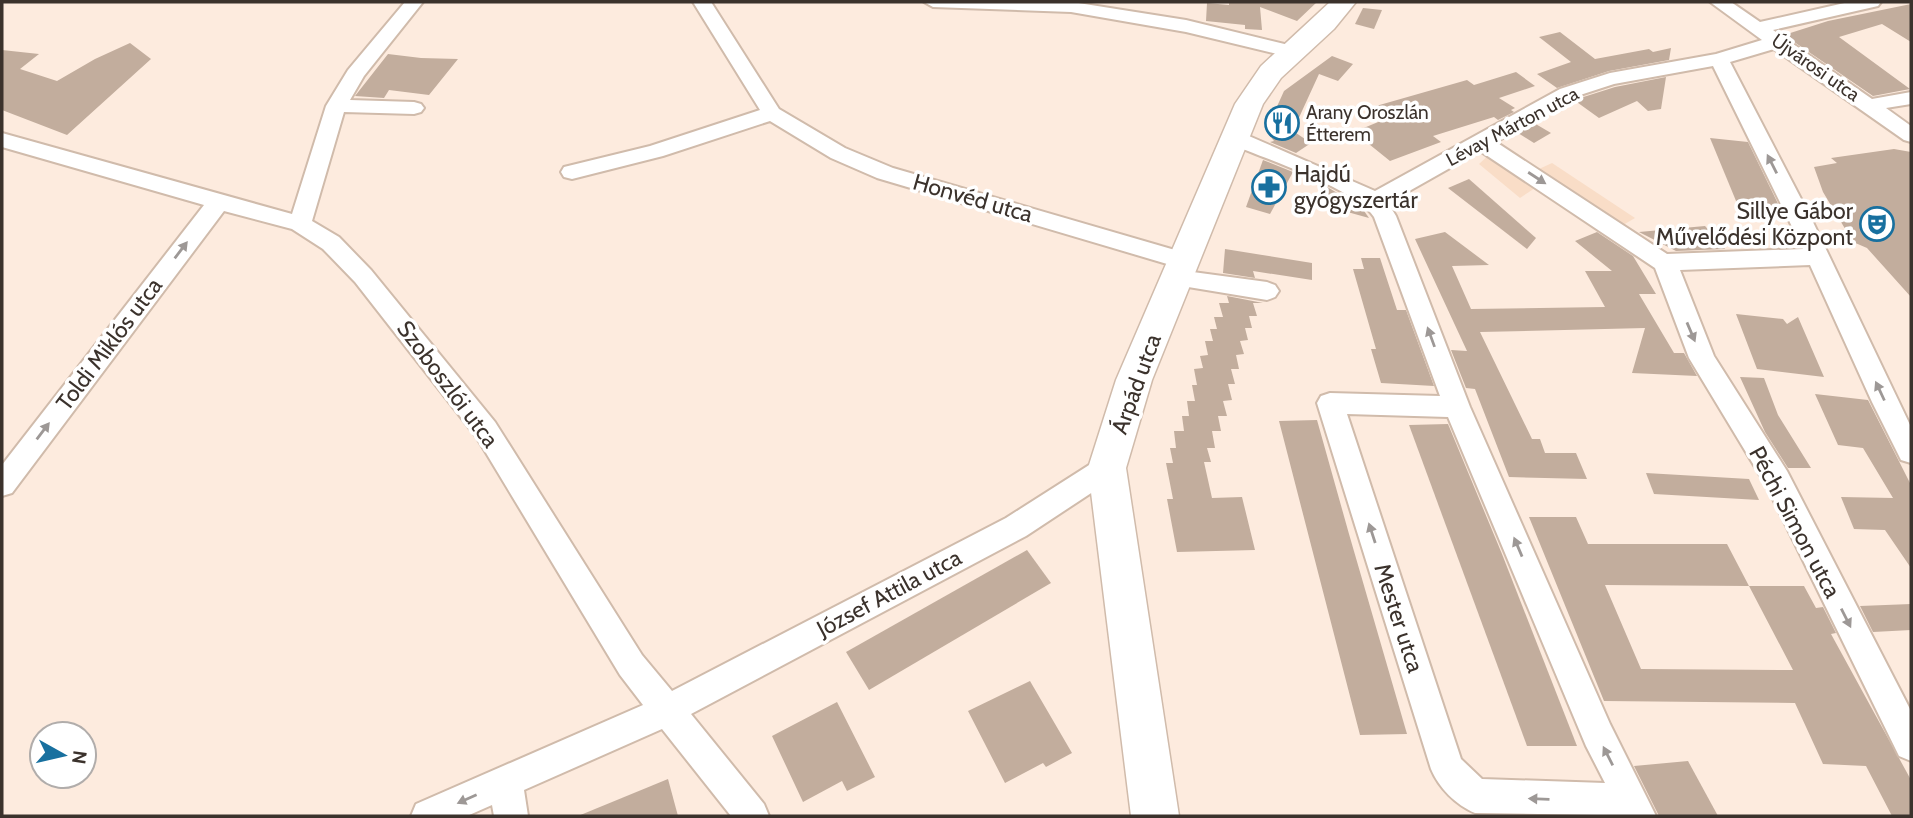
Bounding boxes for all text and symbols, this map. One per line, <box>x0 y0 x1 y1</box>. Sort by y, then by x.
street label: Újvárosi utca <box>1767 28 1865 106</box>
street label: Lévay Márton utca <box>1442 82 1583 171</box>
place label: Arany Oroszlán Étterem <box>1306 101 1429 146</box>
restaurant icon: Arany Oroszlán Étterem <box>1263 104 1301 142</box>
one-way arrow <box>1767 154 1778 174</box>
place label: Hajdú gyógyszertár <box>1294 160 1418 214</box>
street label: Honvéd utca <box>910 168 1036 228</box>
pharmacy icon: Hajdú gyógyszertár <box>1250 168 1288 206</box>
one-way arrow <box>1528 171 1546 185</box>
place label: Sillye Gábor Művelődési Központ <box>1656 197 1854 251</box>
theatre icon: Sillye Gábor Művelődési Központ <box>1858 205 1896 243</box>
one-way arrow <box>173 241 187 259</box>
street label: Toldi Miklós utca <box>50 272 168 416</box>
street label: Szoboszlói utca <box>391 315 505 453</box>
one-way arrow <box>1686 322 1697 343</box>
one-way arrow <box>1425 326 1436 347</box>
street label: Árpád utca <box>1104 330 1167 438</box>
one-way arrow <box>1874 381 1885 402</box>
one-way arrow <box>36 422 50 440</box>
street label: Péchi Simon utca <box>1743 441 1847 603</box>
one-way arrow <box>1366 522 1377 543</box>
one-way arrow <box>1512 536 1523 557</box>
street label: József Attila utca <box>811 543 966 643</box>
street label: Mester utca <box>1368 560 1430 676</box>
one-way arrow <box>1841 608 1852 628</box>
north arrow <box>28 720 98 790</box>
one-way arrow <box>1603 745 1615 765</box>
text: N <box>67 749 92 766</box>
one-way arrow <box>457 793 477 805</box>
one-way arrow <box>1527 793 1549 804</box>

